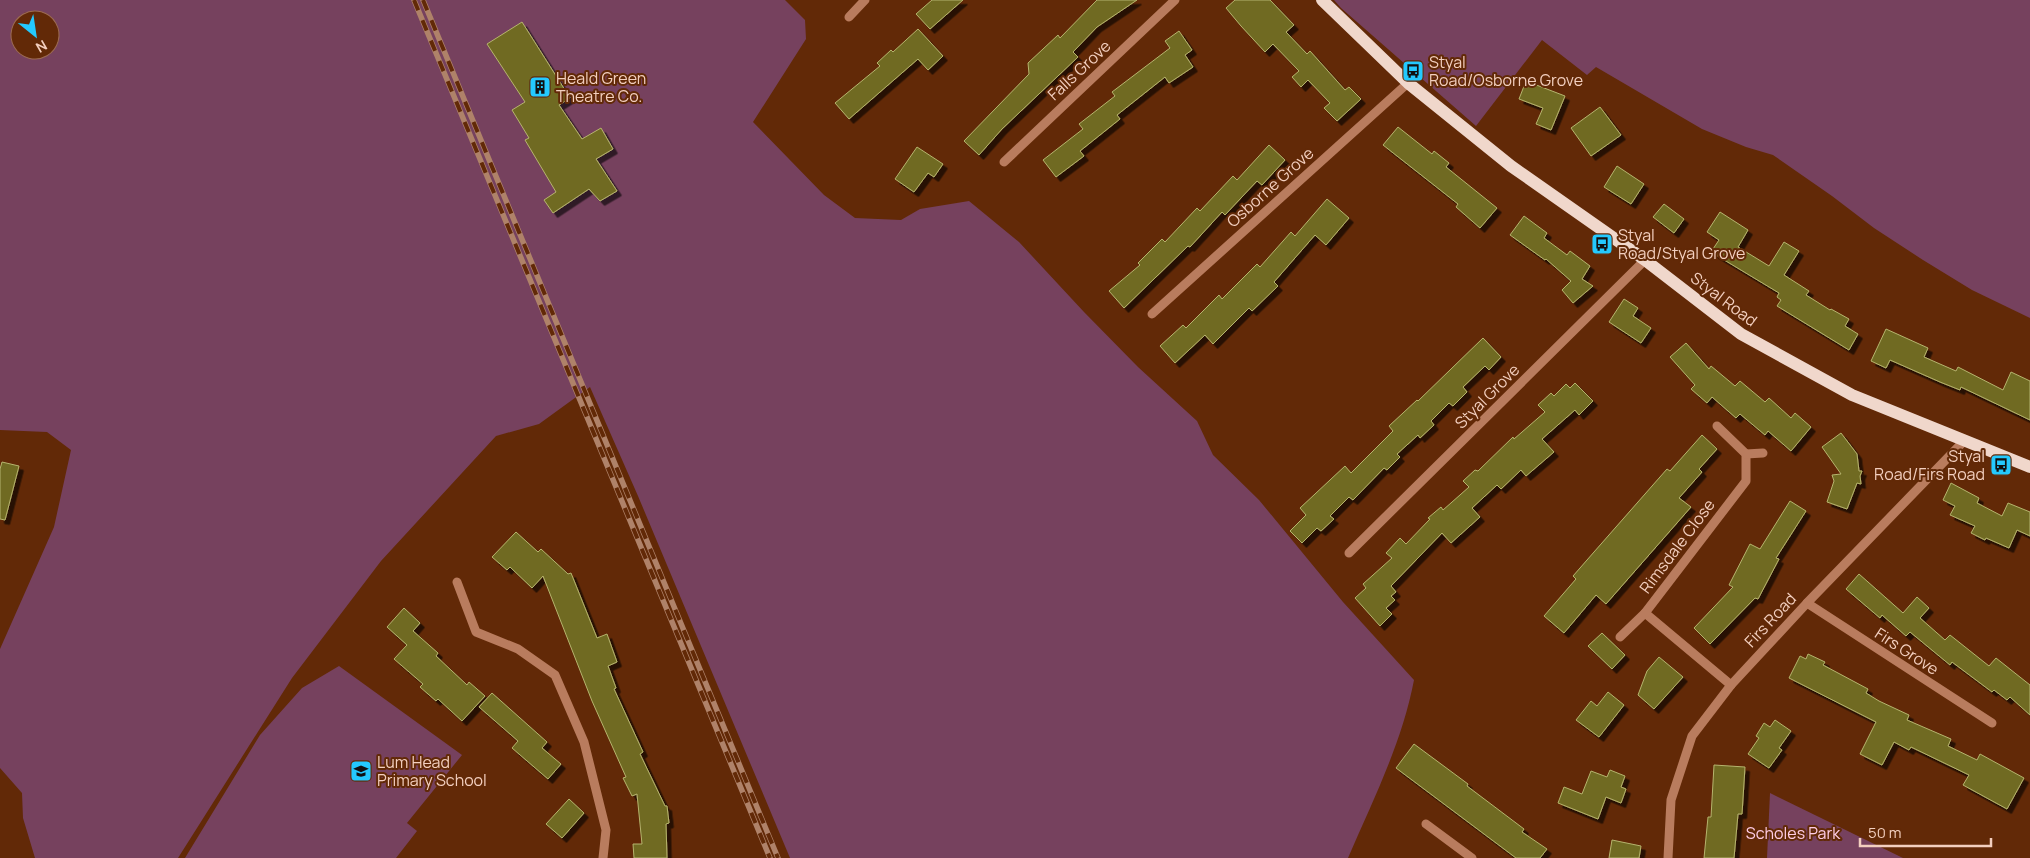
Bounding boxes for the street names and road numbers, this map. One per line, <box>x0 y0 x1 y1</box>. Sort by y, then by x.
street label: Falls Grove <box>1043 35 1115 105</box>
street label: Osborne Grove <box>1222 142 1318 232</box>
street label: Styal Road <box>1686 267 1762 331</box>
street label: Styal Grove <box>1450 359 1524 433</box>
street label: Rimsdale Close <box>1634 494 1720 598</box>
street label: Firs Road <box>1739 588 1801 652</box>
street label: Firs Grove <box>1871 622 1943 680</box>

